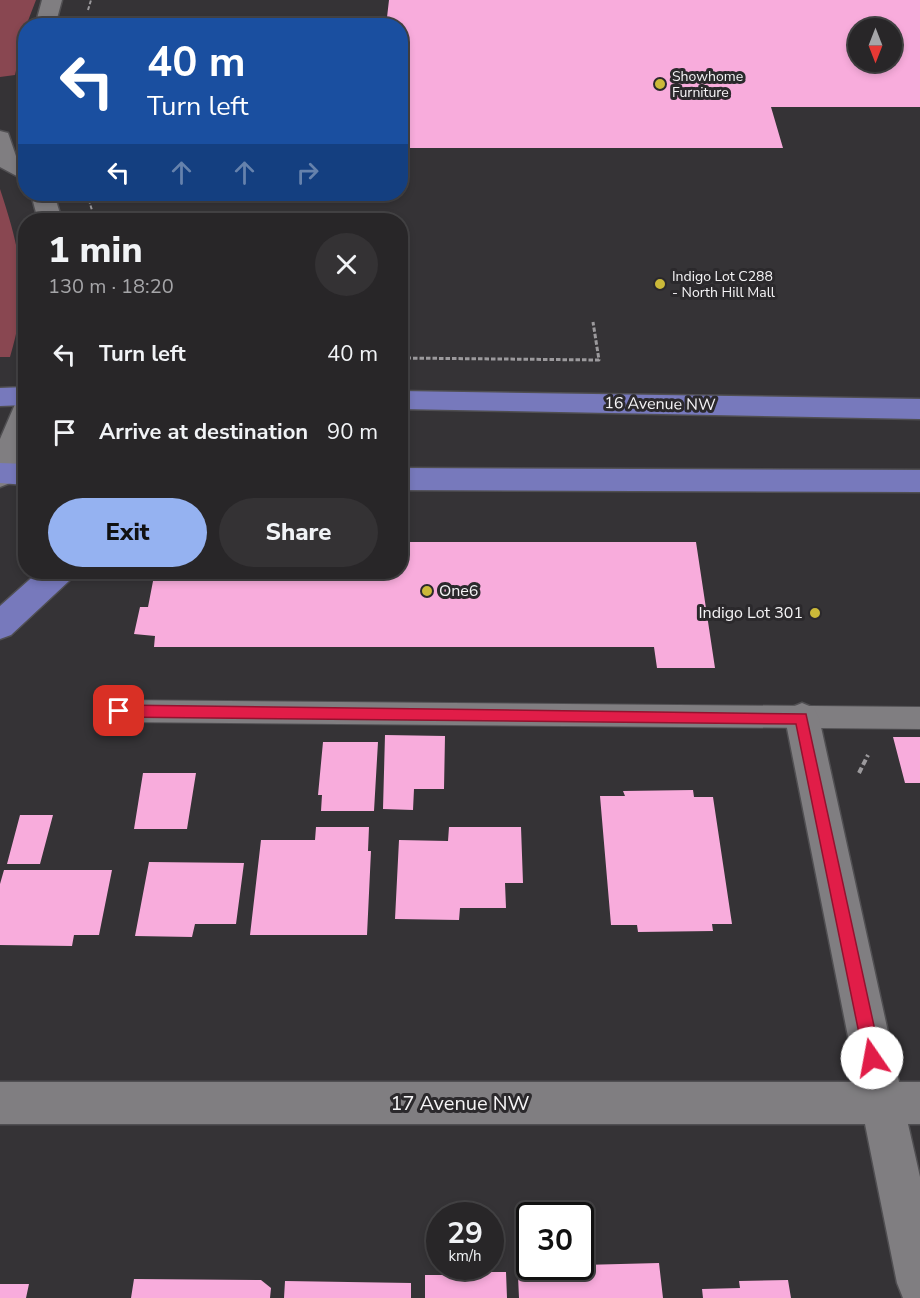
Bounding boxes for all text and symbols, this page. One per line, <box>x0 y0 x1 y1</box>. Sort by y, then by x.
north arrow <box>848 18 902 72</box>
map controls <box>848 18 902 72</box>
text: 40 m <box>147 34 246 91</box>
icon: left <box>48 42 126 120</box>
place label: Showhome Furniture <box>672 67 743 102</box>
marker: Showhome Furniture <box>653 77 667 91</box>
text: Turn left <box>147 88 248 125</box>
icon: left <box>102 156 135 189</box>
icon: ahead <box>165 156 198 189</box>
icon: ahead <box>228 156 261 189</box>
icon: right <box>291 156 324 189</box>
text: 1 min <box>48 226 143 275</box>
button: close <box>315 233 378 296</box>
place label: Indigo Lot C288 - North Hill Mall <box>672 267 776 302</box>
text: 130 m · 18:20 <box>48 273 174 300</box>
marker: Indigo Lot C288 - North Hill Mall <box>653 277 667 291</box>
icon: left <box>48 338 81 371</box>
text: Turn left <box>99 339 186 369</box>
text: 40 m <box>327 339 378 369</box>
street label: 16 Avenue NW <box>604 392 716 416</box>
icon: arrive <box>48 416 81 449</box>
text: Arrive at destination <box>99 417 308 447</box>
text: 90 m <box>327 417 378 447</box>
button: Exit <box>48 498 207 567</box>
button: Share <box>219 498 378 567</box>
place label: One6 <box>439 580 478 602</box>
marker: One6 <box>420 584 434 598</box>
place label: Indigo Lot 301 <box>698 602 803 624</box>
marker: Indigo Lot 301 <box>808 606 822 620</box>
pin <box>93 685 144 736</box>
icon: arrive <box>102 694 135 727</box>
position arrow <box>840 1026 904 1090</box>
street label: 17 Avenue NW <box>390 1090 530 1117</box>
speed limit sign: 30 <box>516 1202 594 1280</box>
text: 29 <box>447 1213 483 1254</box>
text: km/h <box>448 1246 482 1266</box>

